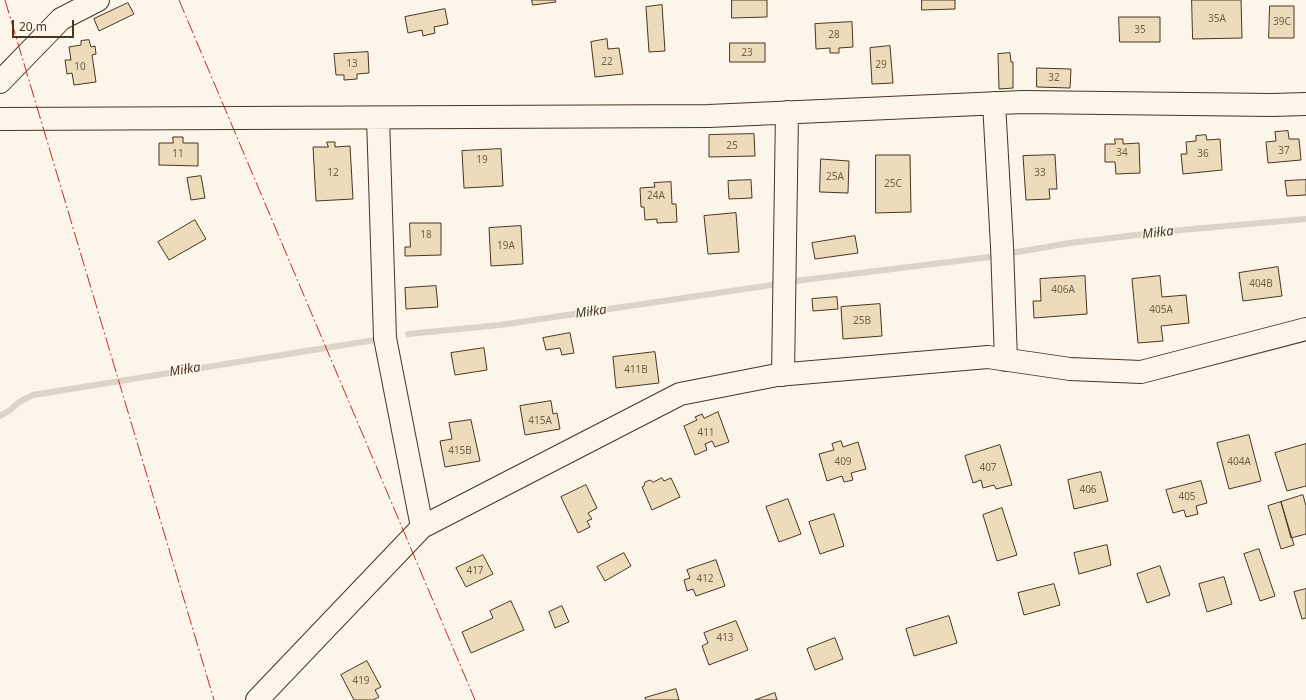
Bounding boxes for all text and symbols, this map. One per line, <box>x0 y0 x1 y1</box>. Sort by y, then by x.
scale bar <box>14 12 76 38</box>
house number: 35A <box>1208 13 1226 25</box>
house number: 39C <box>1273 16 1291 28</box>
text: 20 m <box>19 18 47 35</box>
house number: 35 <box>1134 24 1146 36</box>
house number: 28 <box>828 29 840 41</box>
house number: 23 <box>741 47 753 59</box>
house number: 22 <box>601 56 613 68</box>
house number: 13 <box>346 58 358 70</box>
house number: 29 <box>875 59 887 71</box>
house number: 10 <box>74 61 86 73</box>
house number: 32 <box>1048 72 1060 84</box>
house number: 25 <box>726 140 738 152</box>
house number: 37 <box>1278 145 1290 157</box>
house number: 34 <box>1116 147 1128 159</box>
house number: 11 <box>172 148 184 160</box>
house number: 36 <box>1197 148 1209 160</box>
house number: 19 <box>476 154 488 166</box>
house number: 12 <box>327 167 339 179</box>
house number: 33 <box>1034 167 1046 179</box>
house number: 25A <box>826 171 844 183</box>
house number: 25C <box>884 178 902 190</box>
house number: 24A <box>647 190 665 202</box>
water label: Miłka <box>1141 223 1175 243</box>
house number: 18 <box>420 229 432 241</box>
house number: 19A <box>497 240 515 252</box>
house number: 404B <box>1249 278 1273 290</box>
house number: 406A <box>1051 284 1075 296</box>
water label: Miłka <box>574 302 608 322</box>
house number: 405A <box>1149 304 1173 316</box>
house number: 25B <box>853 315 871 327</box>
water label: Miłka <box>168 360 202 380</box>
house number: 411B <box>624 364 648 376</box>
house number: 415A <box>528 415 552 427</box>
house number: 411 <box>697 427 715 439</box>
house number: 415B <box>448 445 472 457</box>
house number: 409 <box>834 456 852 468</box>
house number: 404A <box>1227 456 1251 468</box>
house number: 407 <box>979 462 997 474</box>
house number: 406 <box>1079 484 1097 496</box>
house number: 405 <box>1178 491 1196 503</box>
house number: 417 <box>466 565 484 577</box>
house number: 412 <box>696 573 714 585</box>
house number: 413 <box>716 632 734 644</box>
house number: 419 <box>352 675 370 687</box>

